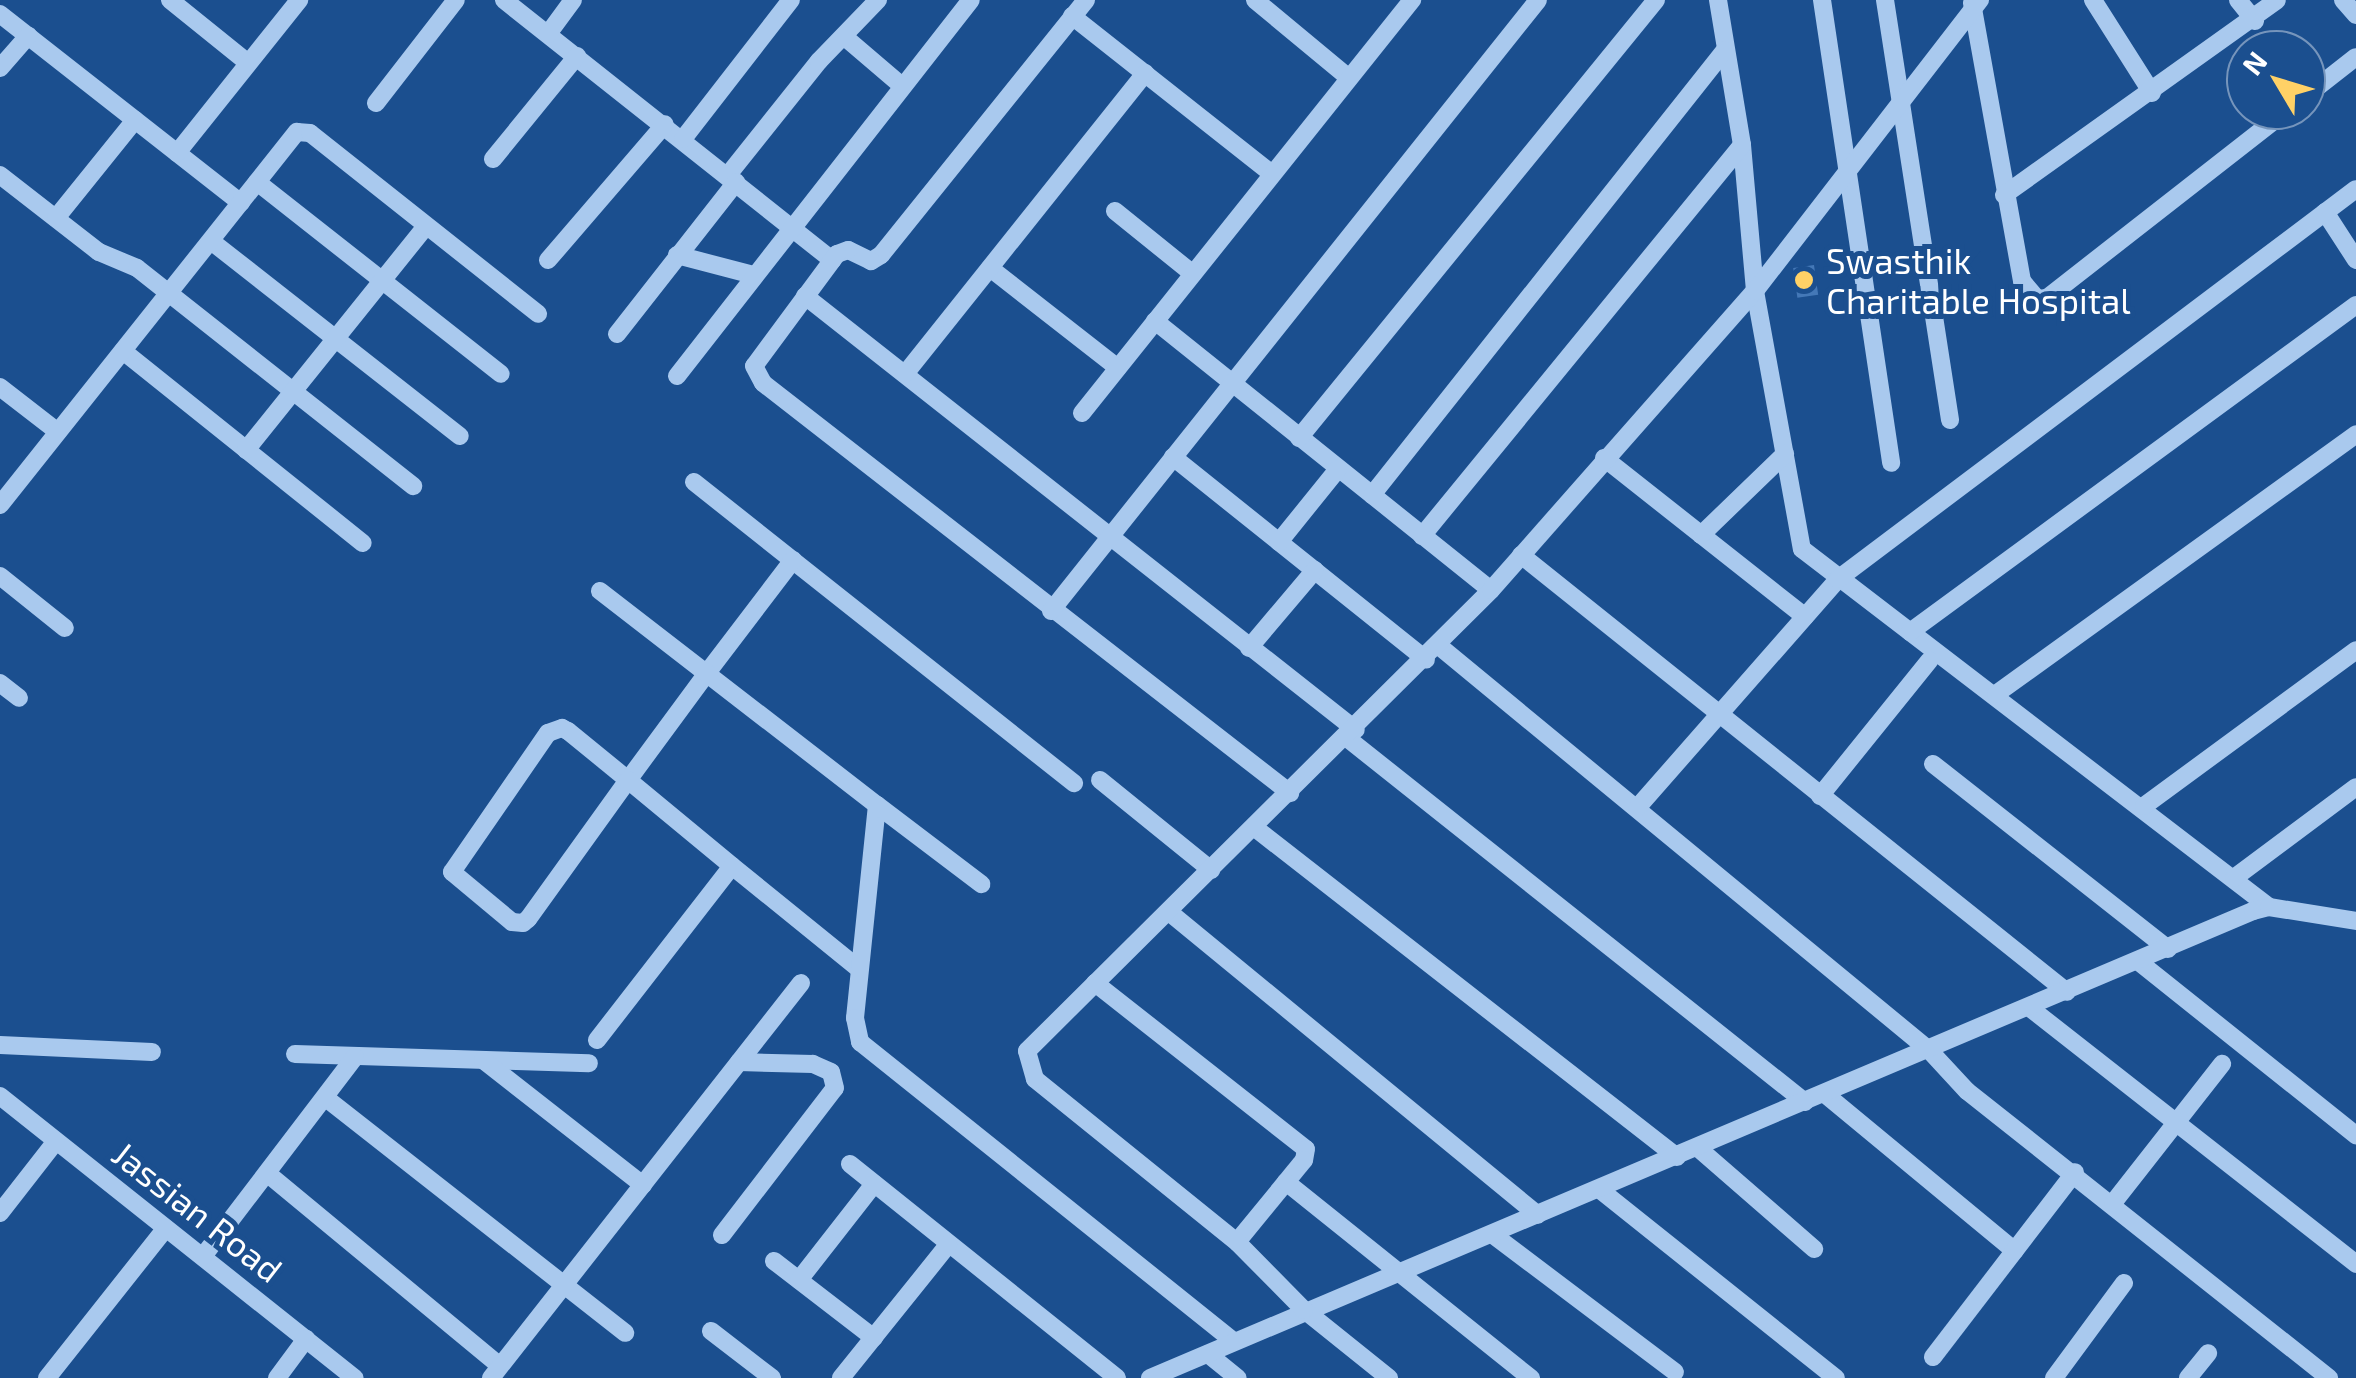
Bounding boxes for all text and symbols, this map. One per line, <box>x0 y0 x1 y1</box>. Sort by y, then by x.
north arrow <box>2226 30 2326 130</box>
text: N <box>2234 44 2274 81</box>
place label: Swasthik Charitable Hospital <box>1826 239 2131 321</box>
marker: Swasthik Charitable Hospital <box>1791 267 1817 293</box>
street label: Jassian Road <box>105 1132 291 1290</box>

